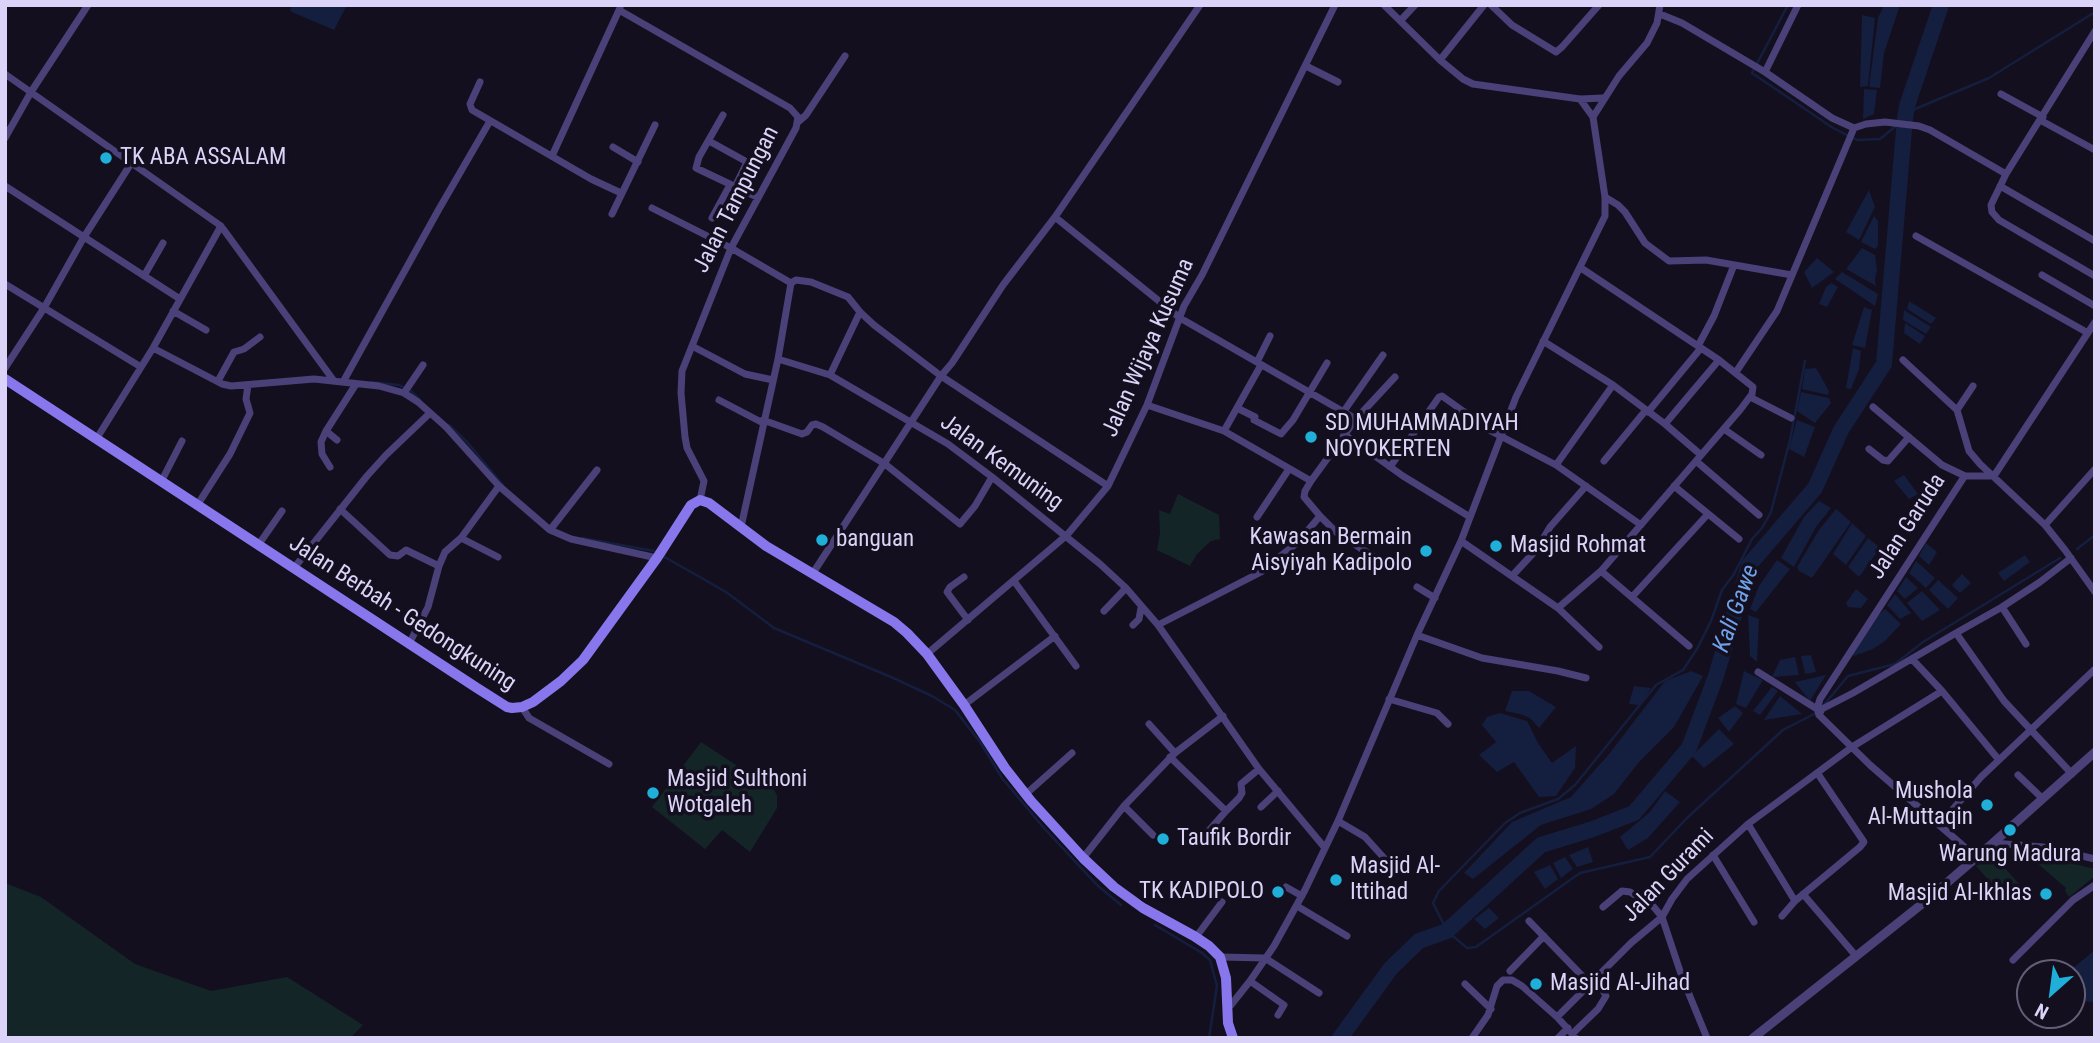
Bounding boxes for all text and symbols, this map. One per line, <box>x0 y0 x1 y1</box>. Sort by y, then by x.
street label: Jalan Tampungan <box>688 122 786 278</box>
place label: TK ABA ASSALAM <box>120 144 286 172</box>
marker: TK ABA ASSALAM <box>98 150 114 166</box>
street label: Jalan Wijaya Kusuma <box>1097 254 1201 442</box>
street label: Jalan Kemuning <box>934 409 1068 517</box>
place label: SD MUHAMMADIYAH NOYOKERTEN <box>1325 410 1519 464</box>
marker: SD MUHAMMADIYAH NOYOKERTEN <box>1303 429 1319 445</box>
street label: Jalan Garuda <box>1864 469 1952 585</box>
place label: Kawasan Bermain Aisyiyah Kadipolo <box>1249 524 1412 578</box>
place label: banguan <box>836 526 914 554</box>
street label: Jalan Berbah - Gedongkuning <box>283 530 521 698</box>
marker: banguan <box>814 532 830 548</box>
place label: Masjid Rohmat <box>1510 532 1646 560</box>
marker: Masjid Rohmat <box>1488 538 1504 554</box>
marker: Kawasan Bermain Aisyiyah Kadipolo <box>1418 543 1434 559</box>
water label: Kali Gawe <box>1708 561 1766 657</box>
place label: Masjid Sulthoni Wotgaleh <box>667 766 807 820</box>
place label: Mushola Al-Muttaqin <box>1868 778 1973 832</box>
marker: Masjid Sulthoni Wotgaleh <box>645 785 661 801</box>
marker: Mushola Al-Muttaqin <box>1979 797 1995 813</box>
marker: Warung Madura <box>2002 822 2018 838</box>
street label: Jalan Gurami <box>1617 823 1721 929</box>
place label: Taufik Bordir <box>1177 825 1291 853</box>
marker: Taufik Bordir <box>1155 831 1171 847</box>
place label: Warung Madura <box>1939 841 2081 869</box>
place label: Masjid Al- Ittihad <box>1350 853 1440 907</box>
marker: Masjid Al- Ittihad <box>1328 872 1344 888</box>
place label: TK KADIPOLO <box>1139 878 1264 906</box>
place label: Masjid Al-Ikhlas <box>1888 880 2032 908</box>
marker: TK KADIPOLO <box>1270 884 1286 900</box>
marker: Masjid Al-Ikhlas <box>2038 886 2054 902</box>
north arrow <box>2016 959 2086 1029</box>
place label: Masjid Al-Jihad <box>1550 970 1690 998</box>
marker: Masjid Al-Jihad <box>1528 976 1544 992</box>
text: N <box>2031 998 2052 1024</box>

